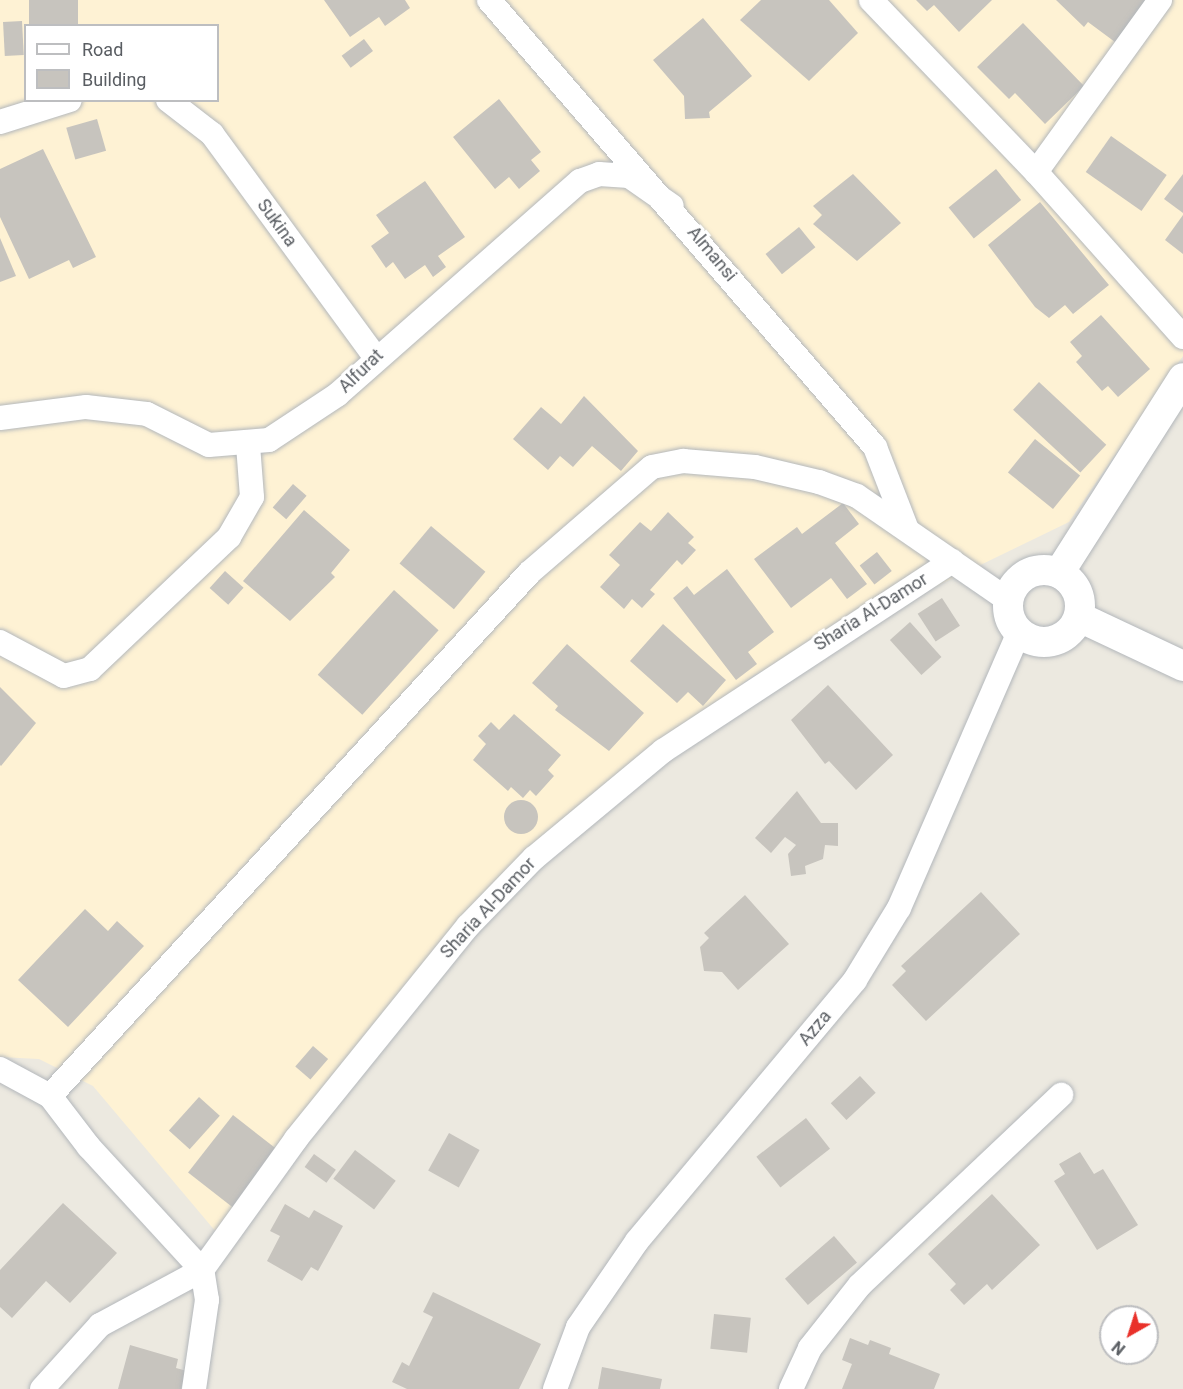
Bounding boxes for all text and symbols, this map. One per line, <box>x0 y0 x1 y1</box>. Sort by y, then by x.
legend <box>24 24 219 102</box>
text: Road <box>82 39 123 60</box>
text: Building <box>82 69 146 90</box>
street label: Sukina <box>252 195 302 251</box>
street label: Almansi <box>683 222 741 286</box>
street label: Alfurat <box>334 345 388 397</box>
street label: Sharia Al-Damor <box>810 568 932 656</box>
street label: Sharia Al-Damor <box>436 853 540 963</box>
street label: Azza <box>794 1006 836 1050</box>
north arrow <box>1099 1305 1159 1365</box>
text: N <box>1108 1337 1129 1359</box>

